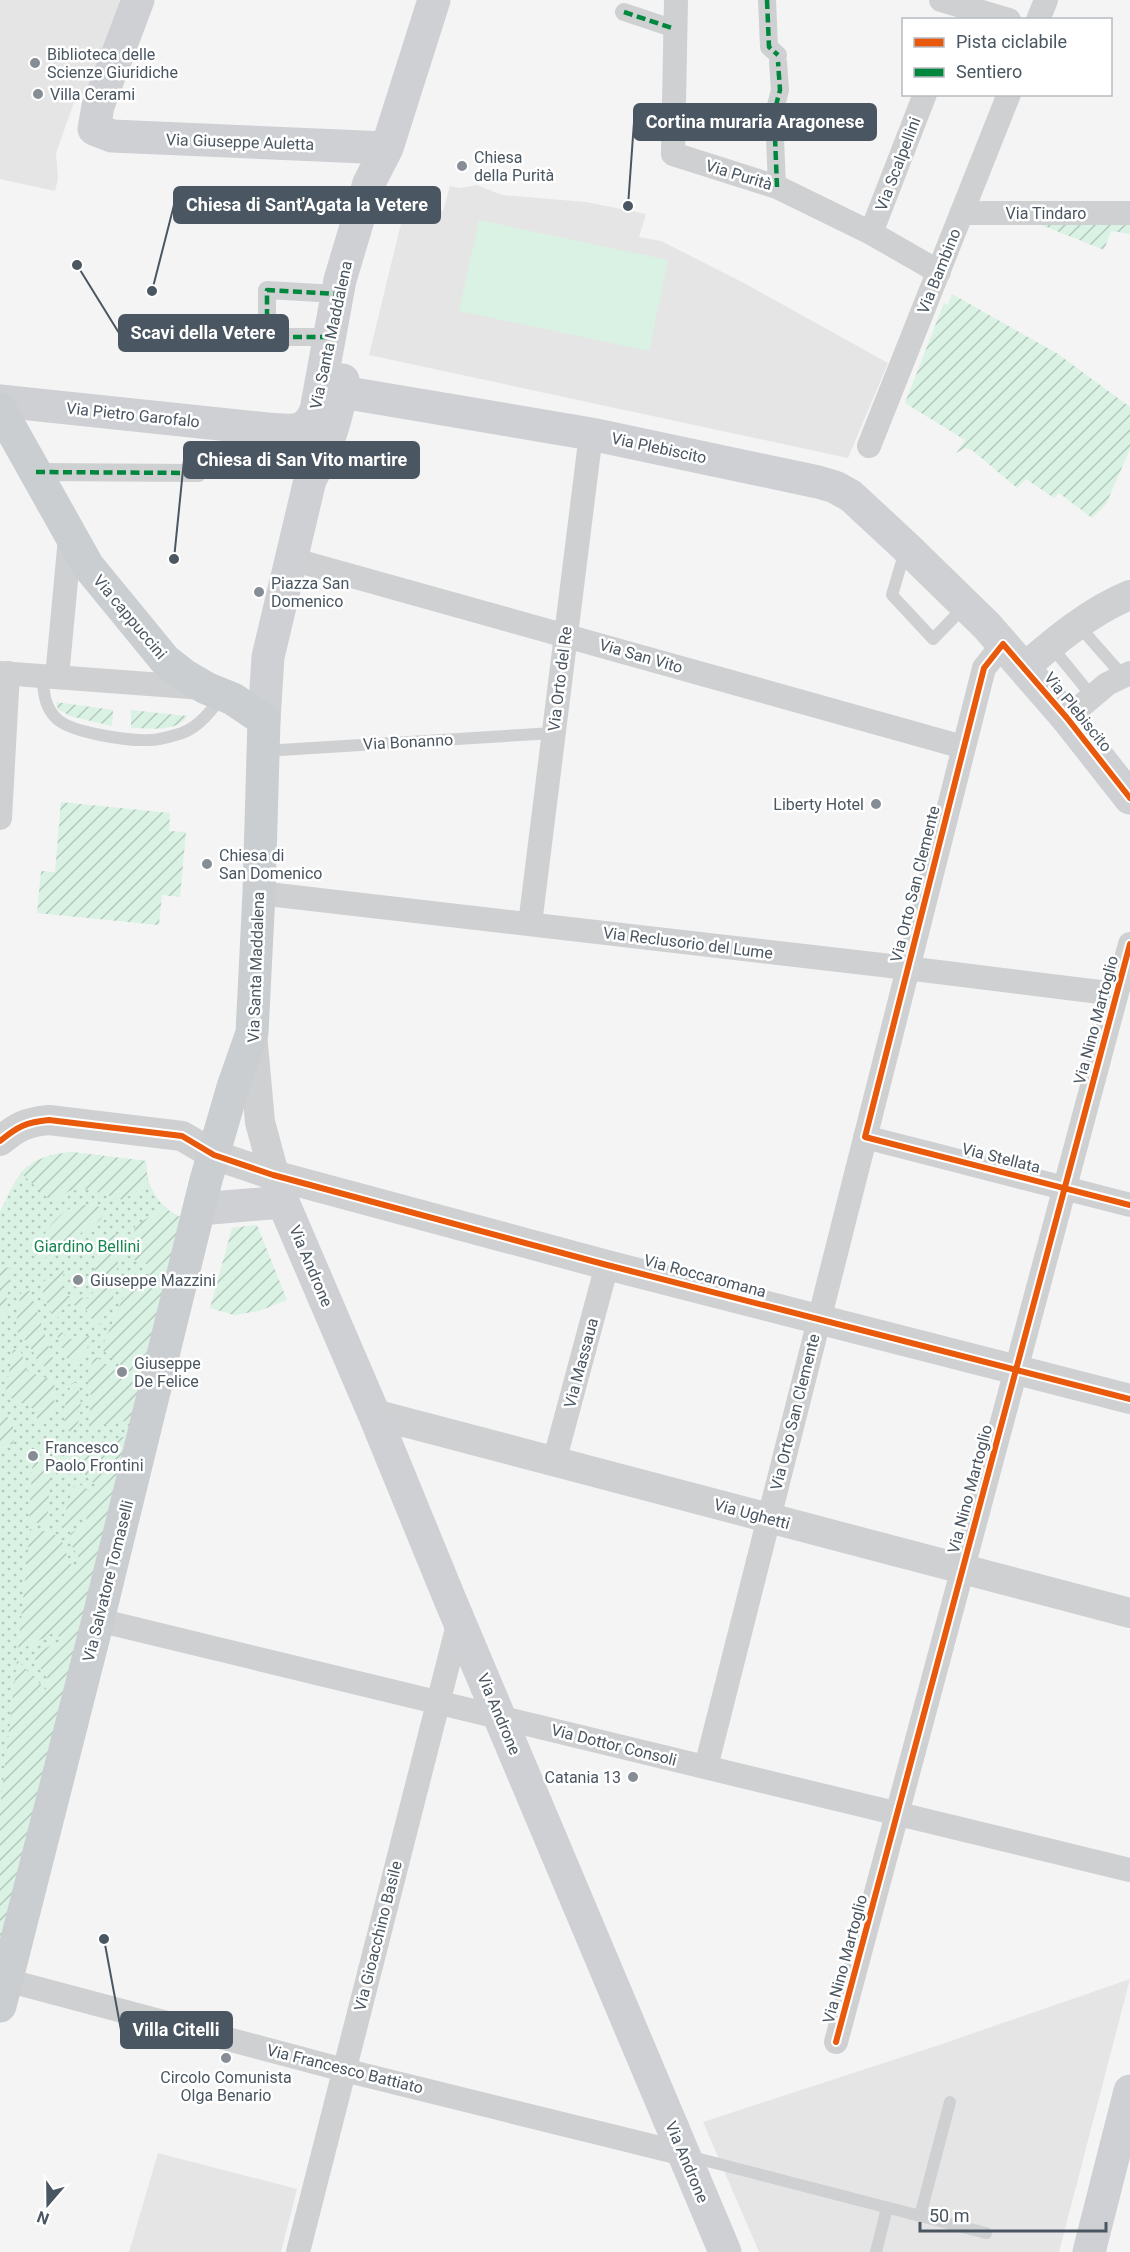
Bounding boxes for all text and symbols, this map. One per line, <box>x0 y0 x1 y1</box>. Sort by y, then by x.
legend <box>902 18 1112 96</box>
text: Pista ciclabile <box>956 31 1067 52</box>
place label: Biblioteca delle Scienze Giuridiche <box>47 45 178 82</box>
marker: Biblioteca delle Scienze Giuridiche <box>28 56 42 70</box>
text: Sentiero <box>956 61 1022 82</box>
place label: Villa Cerami <box>50 85 135 104</box>
marker: Villa Cerami <box>31 87 45 101</box>
callout: Cortina muraria Aragonese <box>634 104 876 140</box>
text: Cortina muraria Aragonese <box>646 111 864 132</box>
street label: Via Scalpellini <box>871 114 925 214</box>
street label: Via Giuseppe Auletta <box>166 130 314 154</box>
place label: Chiesa della Purità <box>474 148 554 185</box>
street label: Via Purità <box>703 156 775 194</box>
marker: Chiesa della Purità <box>455 159 469 173</box>
callout: Chiesa di Sant'Agata la Vetere <box>174 187 440 223</box>
text: Chiesa di Sant'Agata la Vetere <box>186 194 428 215</box>
street label: Via Tindaro <box>1006 204 1086 223</box>
street label: Via Bambino <box>913 226 965 316</box>
street label: Via Santa Maddalena <box>306 259 356 411</box>
callout: Scavi della Vetere <box>119 315 288 351</box>
text: Scavi della Vetere <box>131 322 276 343</box>
street label: Via Pietro Garofalo <box>65 399 201 431</box>
street label: Via Plebiscito <box>610 429 708 467</box>
callout: Chiesa di San Vito martire <box>184 442 419 478</box>
text: Chiesa di San Vito martire <box>197 449 408 470</box>
street label: Via cappuccini <box>89 571 171 663</box>
place label: Piazza San Domenico <box>271 574 349 611</box>
marker: Piazza San Domenico <box>252 585 266 599</box>
street label: Via Orto del Re <box>544 626 576 732</box>
street label: Via San Vito <box>597 635 685 677</box>
street label: Via Plebiscito <box>1040 668 1116 756</box>
street label: Via Bonanno <box>362 730 454 754</box>
place label: Liberty Hotel <box>773 795 864 814</box>
marker: Liberty Hotel <box>869 797 883 811</box>
street label: Via Orto San Clemente <box>886 804 944 964</box>
place label: Chiesa di San Domenico <box>219 846 322 883</box>
marker: Chiesa di San Domenico <box>200 857 214 871</box>
street label: Via Santa Maddalena <box>244 891 268 1043</box>
street label: Via Reclusorio del Lume <box>602 923 774 963</box>
street label: Via Nino Martoglio <box>1070 954 1122 1086</box>
street label: Via Stellata <box>960 1139 1042 1177</box>
street label: Via Androne <box>285 1222 337 1310</box>
park label: Giardino Bellini <box>34 1237 140 1256</box>
street label: Via Roccaromana <box>642 1251 768 1301</box>
place label: Giuseppe Mazzini <box>90 1271 216 1290</box>
marker: Giuseppe Mazzini <box>71 1273 85 1287</box>
street label: Via Massaua <box>560 1316 602 1410</box>
street label: Via Orto San Clemente <box>766 1332 824 1492</box>
place label: Giuseppe De Felice <box>134 1354 201 1391</box>
marker: Giuseppe De Felice <box>115 1365 129 1379</box>
street label: Via Nino Martoglio <box>944 1423 996 1555</box>
place label: Francesco Paolo Frontini <box>45 1438 144 1475</box>
marker: Francesco Paolo Frontini <box>26 1449 40 1463</box>
street label: Via Ughetti <box>712 1495 792 1533</box>
street label: Via Salvatore Tomaselli <box>79 1498 137 1664</box>
street label: Via Androne <box>473 1670 525 1758</box>
street label: Via Dottor Consoli <box>549 1720 679 1770</box>
place label: Catania 13 <box>545 1768 621 1787</box>
marker: Catania 13 <box>626 1770 640 1784</box>
street label: Via Gioacchino Basile <box>350 1859 406 2013</box>
street label: Via Nino Martoglio <box>819 1893 871 2025</box>
callout: Villa Citelli <box>121 2012 232 2048</box>
text: Villa Citelli <box>133 2019 219 2040</box>
street label: Via Francesco Battiato <box>265 2040 425 2098</box>
marker: Circolo Comunista Olga Benario <box>219 2051 233 2065</box>
place label: Circolo Comunista Olga Benario <box>160 2068 292 2105</box>
street label: Via Androne <box>661 2118 713 2206</box>
north arrow <box>18 2174 78 2234</box>
scale bar <box>920 2195 1106 2233</box>
text: 50 m <box>929 2205 969 2226</box>
text: N <box>34 2207 52 2228</box>

